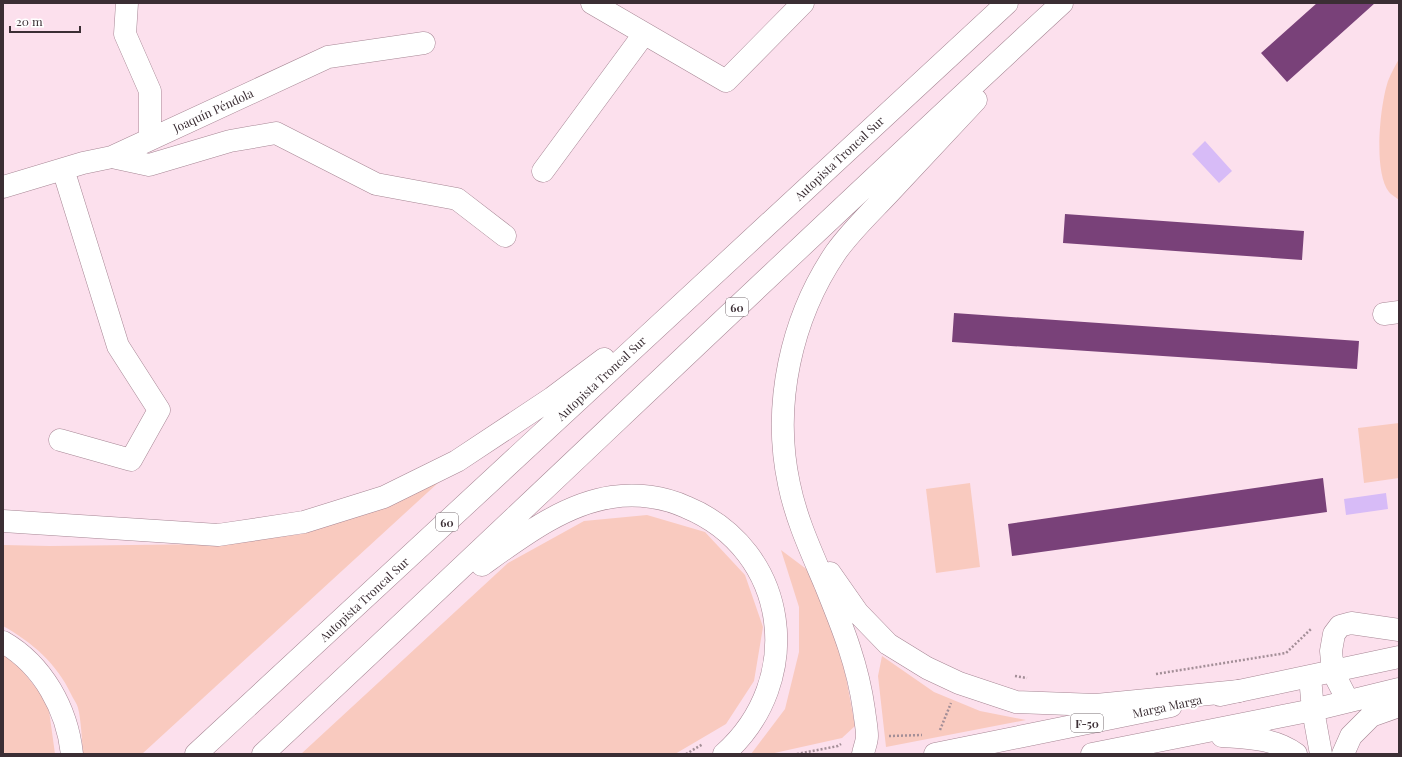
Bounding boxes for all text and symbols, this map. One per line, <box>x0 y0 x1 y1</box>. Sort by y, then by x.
scale bar <box>10 8 80 34</box>
text: 20 m <box>16 13 43 29</box>
street label: Joaquín Péndola <box>169 84 256 136</box>
street label: Autopista Troncal Sur <box>790 112 888 204</box>
road number: 60 <box>726 298 748 316</box>
street label: Autopista Troncal Sur <box>552 332 650 424</box>
road number: 60 <box>436 513 458 531</box>
street label: Autopista Troncal Sur <box>315 553 413 645</box>
street label: Marga Marga <box>1131 691 1203 721</box>
road number: F-50 <box>1071 714 1103 732</box>

